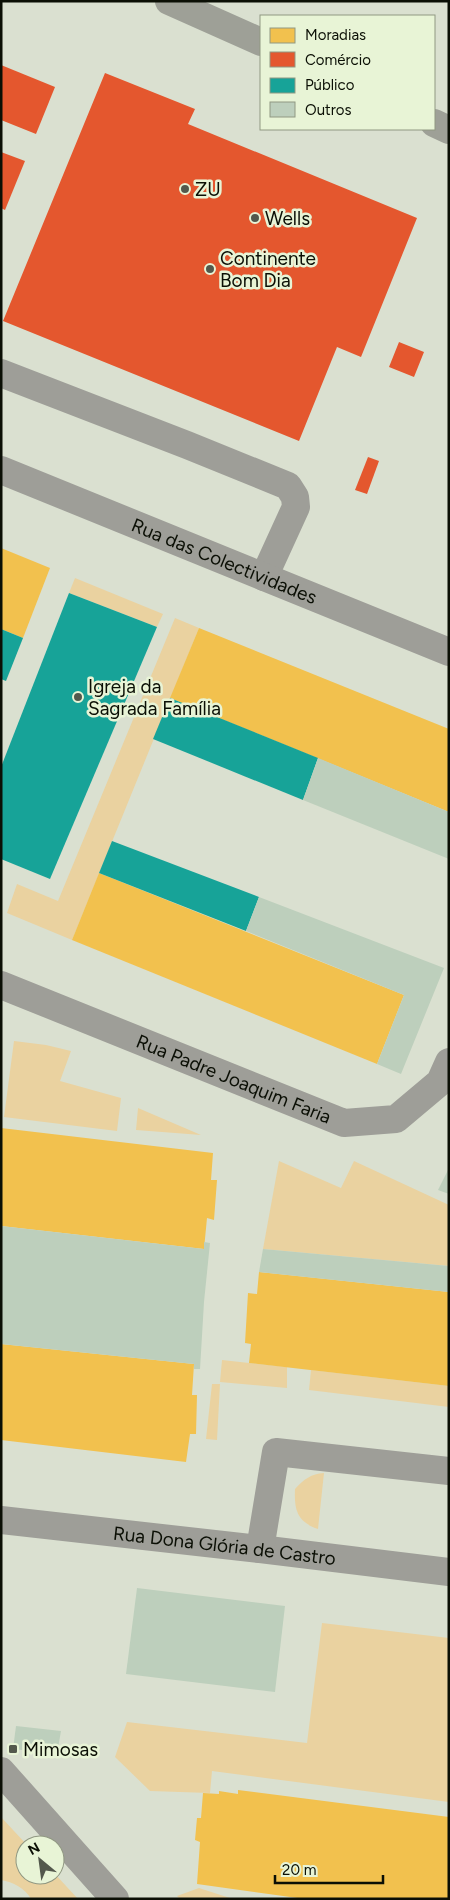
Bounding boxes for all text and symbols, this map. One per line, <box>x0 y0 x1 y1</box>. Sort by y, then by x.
legend <box>260 15 435 130</box>
text: Moradias <box>305 26 366 44</box>
text: Comércio <box>305 51 371 69</box>
text: Público <box>305 76 355 94</box>
text: Outros <box>305 101 351 119</box>
place label: ZU <box>195 178 221 201</box>
marker: ZU <box>179 183 191 195</box>
place label: Wells <box>265 207 310 230</box>
marker: Wells <box>249 212 261 224</box>
place label: Continente Bom Dia <box>220 247 316 292</box>
marker: Continente Bom Dia <box>204 263 216 275</box>
street label: Rua das Colectividades <box>128 513 320 609</box>
place label: Igreja da Sagrada Família <box>88 675 221 720</box>
marker: Igreja da Sagrada Família <box>72 691 84 703</box>
street label: Rua Padre Joaquim Faria <box>133 1030 334 1129</box>
street label: Rua Dona Glória de Castro <box>112 1522 337 1570</box>
place label: Mimosas <box>23 1738 98 1761</box>
marker: Mimosas <box>7 1743 19 1755</box>
north arrow <box>15 1835 65 1885</box>
text: N <box>25 1839 43 1859</box>
scale bar <box>275 1852 382 1884</box>
text: 20 m <box>282 1861 316 1879</box>

